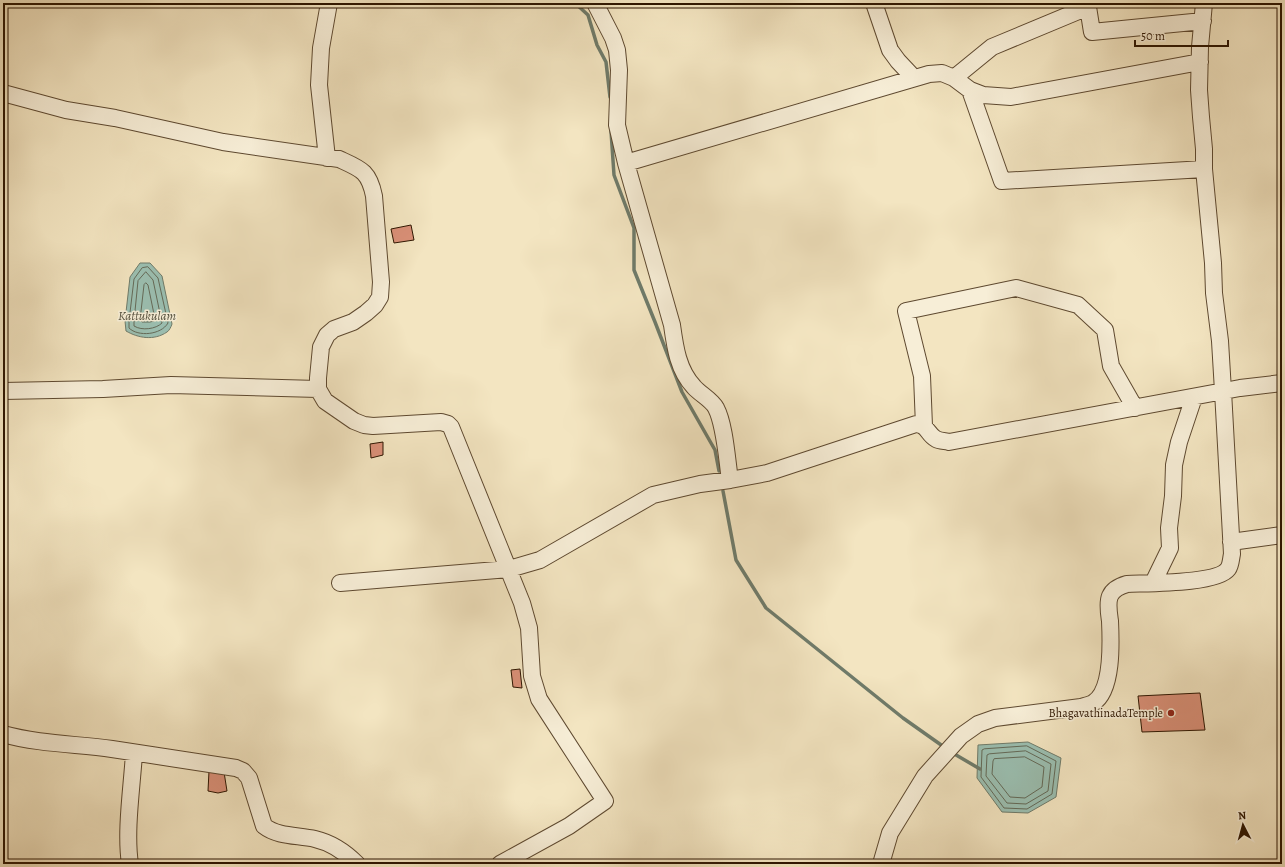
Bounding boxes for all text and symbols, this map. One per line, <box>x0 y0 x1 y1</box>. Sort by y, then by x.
scale bar <box>1135 22 1228 48</box>
text: 50 m <box>1141 28 1165 44</box>
water label: Kattukulam <box>118 307 176 324</box>
place label: BhagavathinadaTemple <box>1049 705 1163 721</box>
marker: BhagavathinadaTemple <box>1166 708 1176 718</box>
north arrow <box>1223 805 1263 845</box>
text: N <box>1237 808 1247 823</box>

